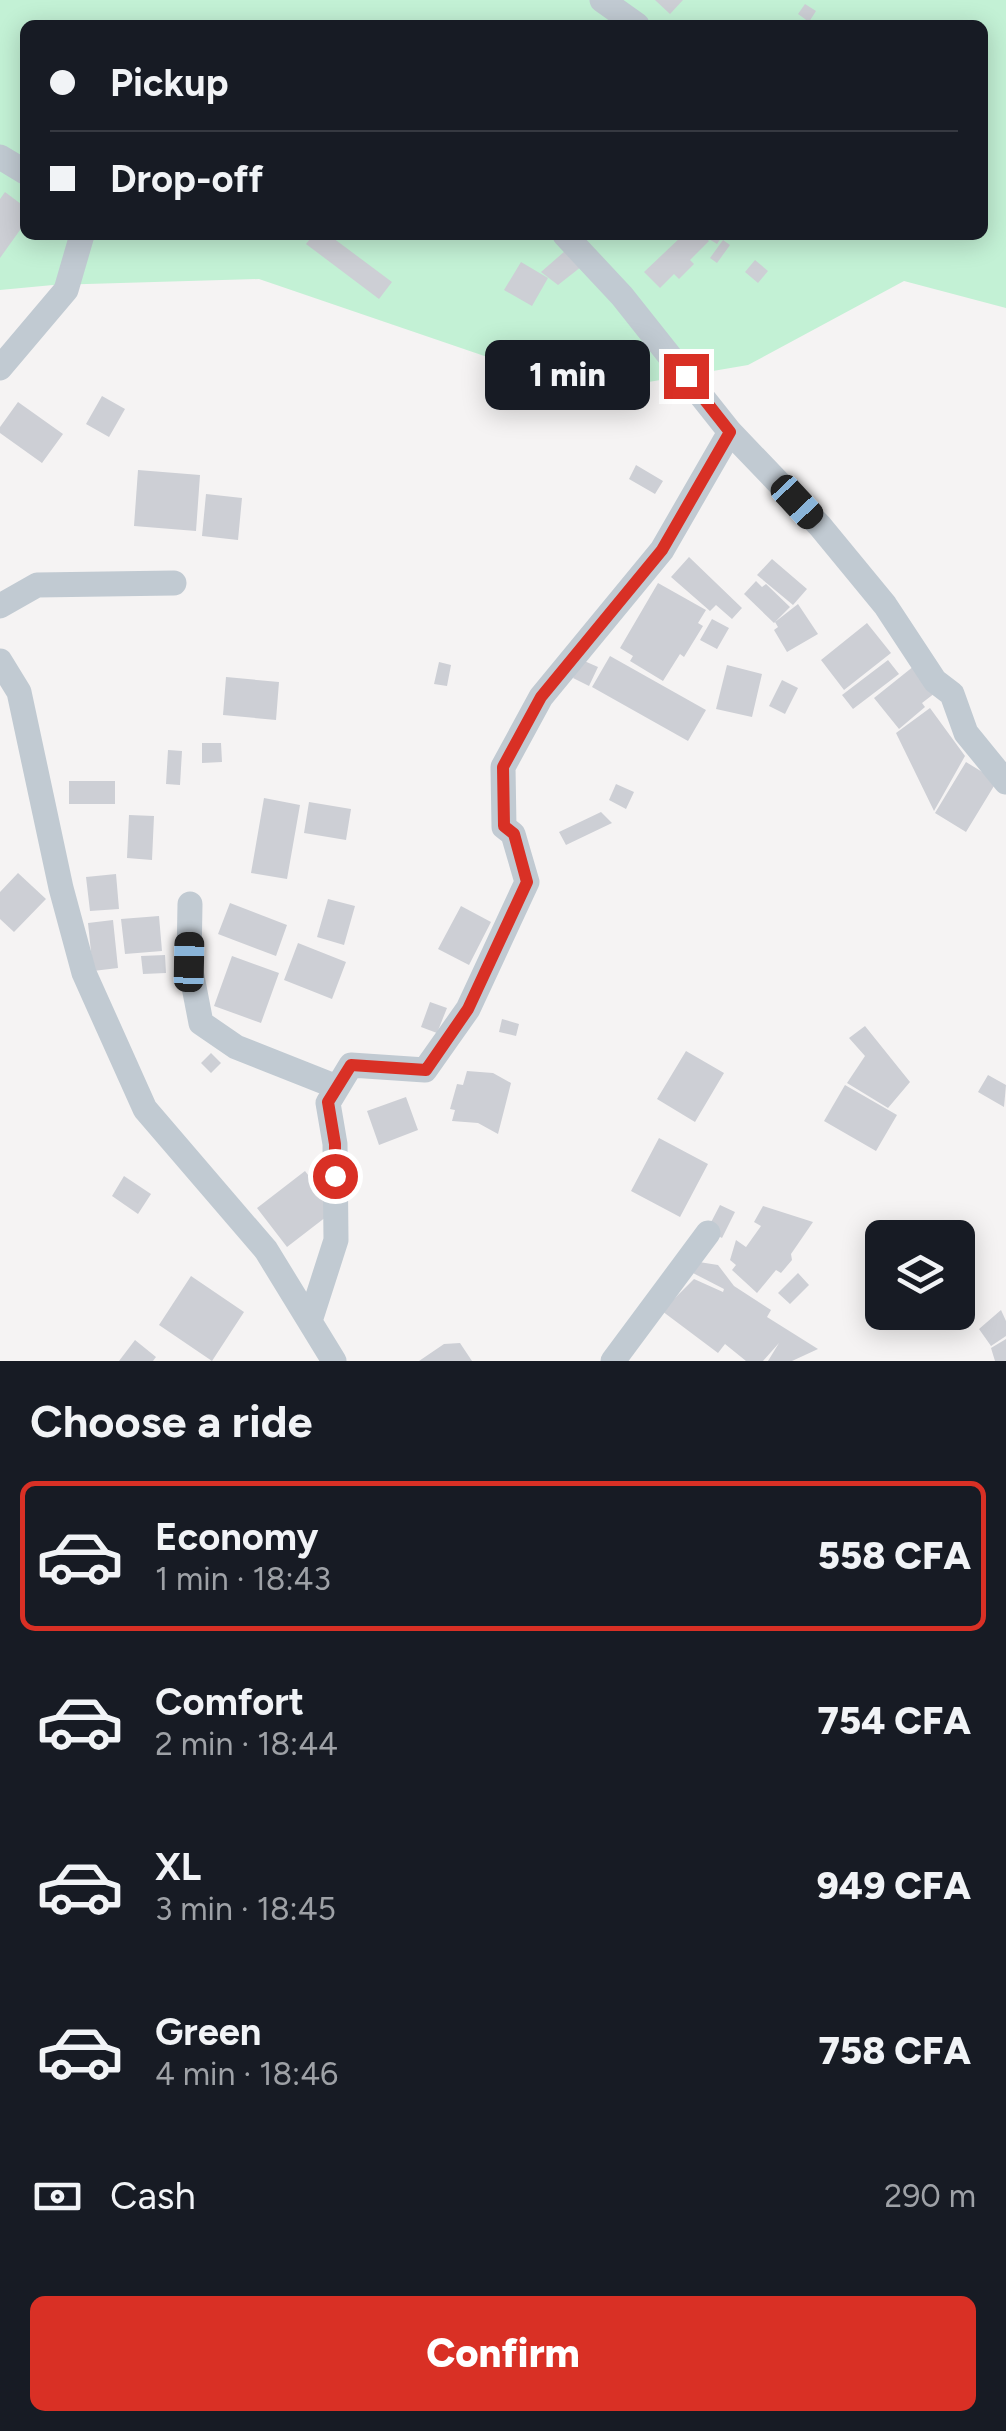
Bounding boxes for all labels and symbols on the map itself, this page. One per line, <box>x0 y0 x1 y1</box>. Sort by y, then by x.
callout: 1 min <box>486 341 651 411</box>
route end <box>664 354 709 399</box>
car <box>766 470 828 534</box>
car <box>173 932 205 992</box>
route start <box>313 1154 358 1199</box>

